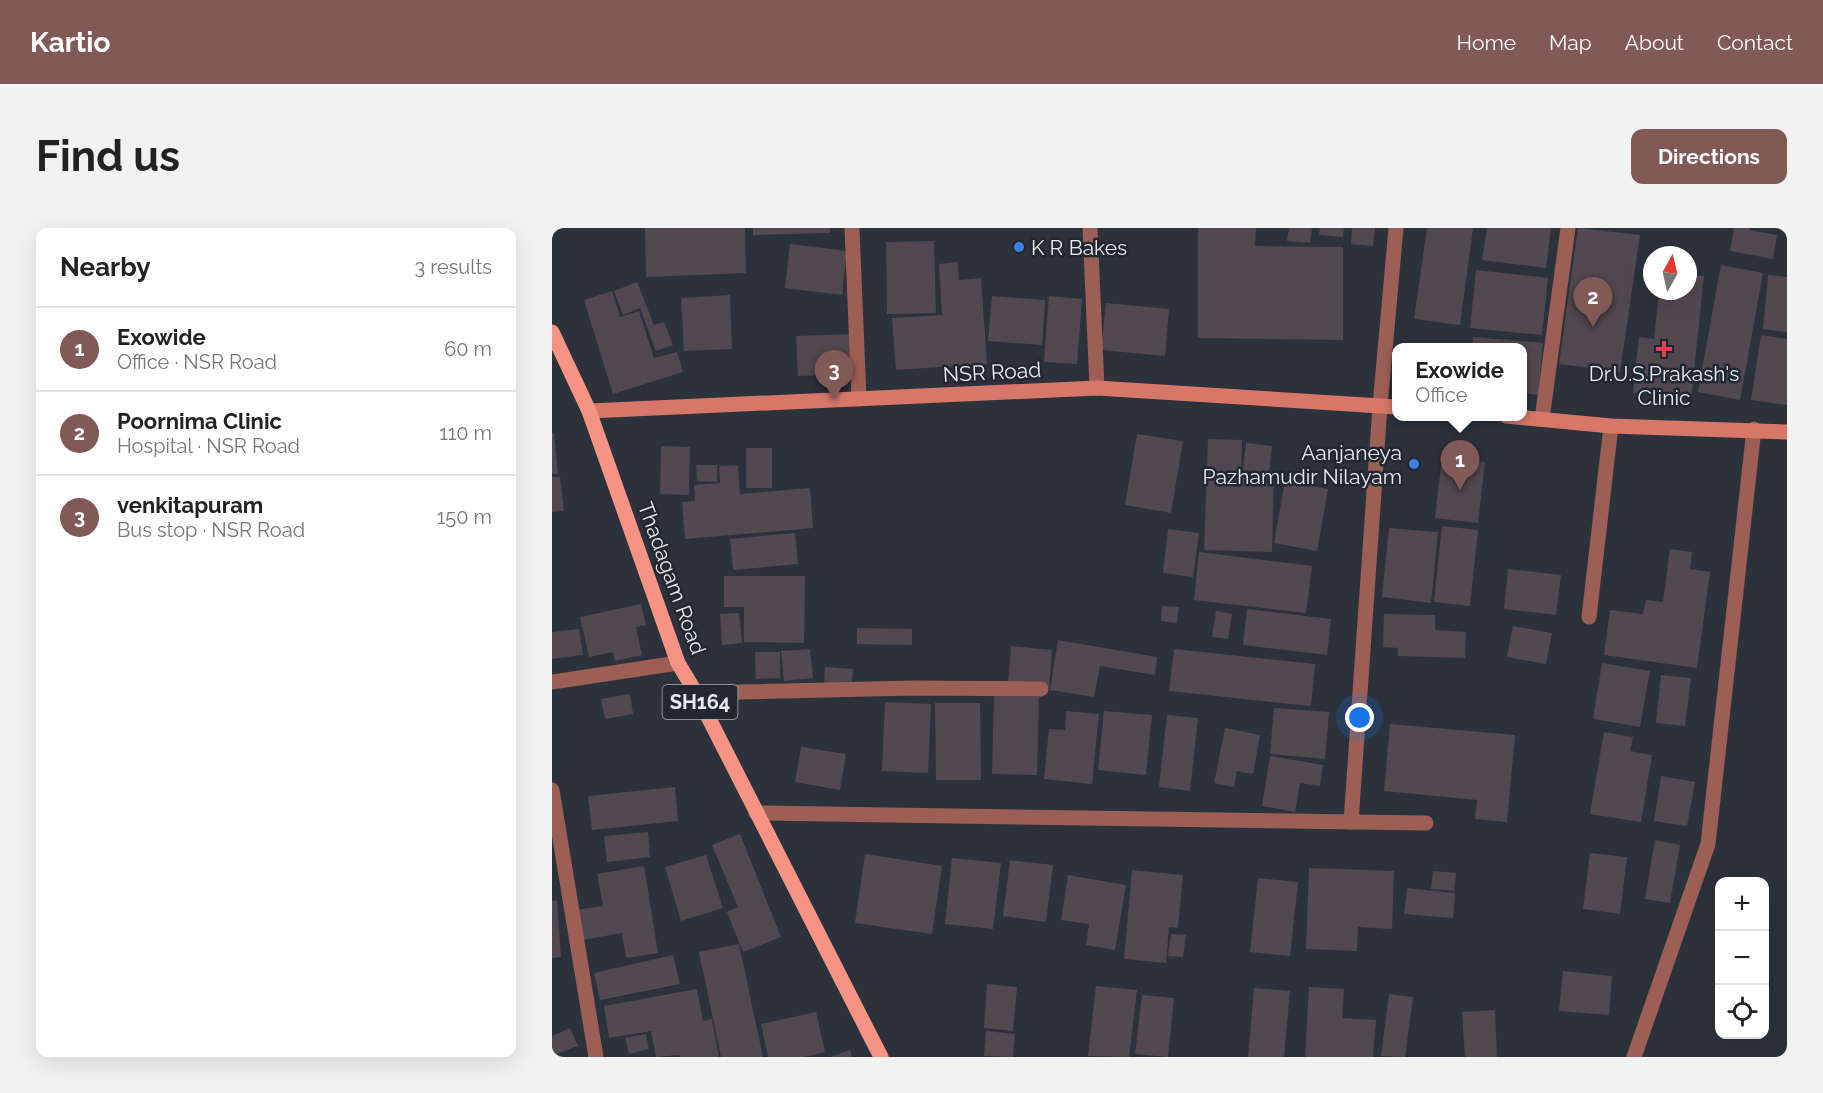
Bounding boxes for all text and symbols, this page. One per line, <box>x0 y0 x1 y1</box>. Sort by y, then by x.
text: Kartio <box>30 26 110 59</box>
text: Home <box>1457 30 1516 55</box>
text: Map <box>1549 30 1592 55</box>
text: About <box>1625 30 1684 55</box>
text: Contact <box>1717 30 1793 55</box>
button: Directions <box>1631 129 1787 184</box>
text: Find us <box>36 132 180 181</box>
place label: K R Bakes <box>1031 235 1127 260</box>
marker: K R Bakes <box>1012 240 1026 254</box>
north arrow <box>1643 246 1697 300</box>
text: Nearby <box>60 252 150 282</box>
text: 3 results <box>414 255 492 279</box>
pin: 2 <box>1574 278 1612 327</box>
text: Exowide <box>117 324 206 350</box>
text: 1 <box>75 337 84 361</box>
text: 60 m <box>444 337 492 361</box>
marker: Dr.U.S.Prakash's Clinic <box>1655 340 1673 358</box>
popup <box>1392 343 1527 421</box>
text: Office · NSR Road <box>117 350 277 374</box>
pin: 3 <box>814 350 854 400</box>
street label: NSR Road <box>942 357 1042 387</box>
text: Exowide <box>1415 357 1504 383</box>
place label: Dr.U.S.Prakash's Clinic <box>1589 361 1739 410</box>
text: Office <box>1415 383 1467 407</box>
text: Poornima Clinic <box>117 408 282 434</box>
text: 2 <box>74 421 85 445</box>
text: 110 m <box>439 421 492 445</box>
text: Hospital · NSR Road <box>117 434 300 458</box>
place label: Aanjaneya Pazhamudir Nilayam <box>1202 440 1402 489</box>
pin: 1 <box>1440 440 1480 490</box>
marker: Aanjaneya Pazhamudir Nilayam <box>1407 457 1421 471</box>
text: venkitapuram <box>117 492 263 518</box>
street label: Thadagam Road <box>633 498 711 658</box>
text: 3 <box>74 505 85 529</box>
text: 150 m <box>437 505 492 529</box>
text: Bus stop · NSR Road <box>117 518 305 542</box>
road number: SH164 <box>662 685 738 719</box>
your location <box>1345 703 1374 732</box>
map controls <box>1715 877 1769 1039</box>
button: + <box>1715 877 1769 931</box>
button: − <box>1715 931 1769 985</box>
button: locate <box>1715 985 1769 1039</box>

